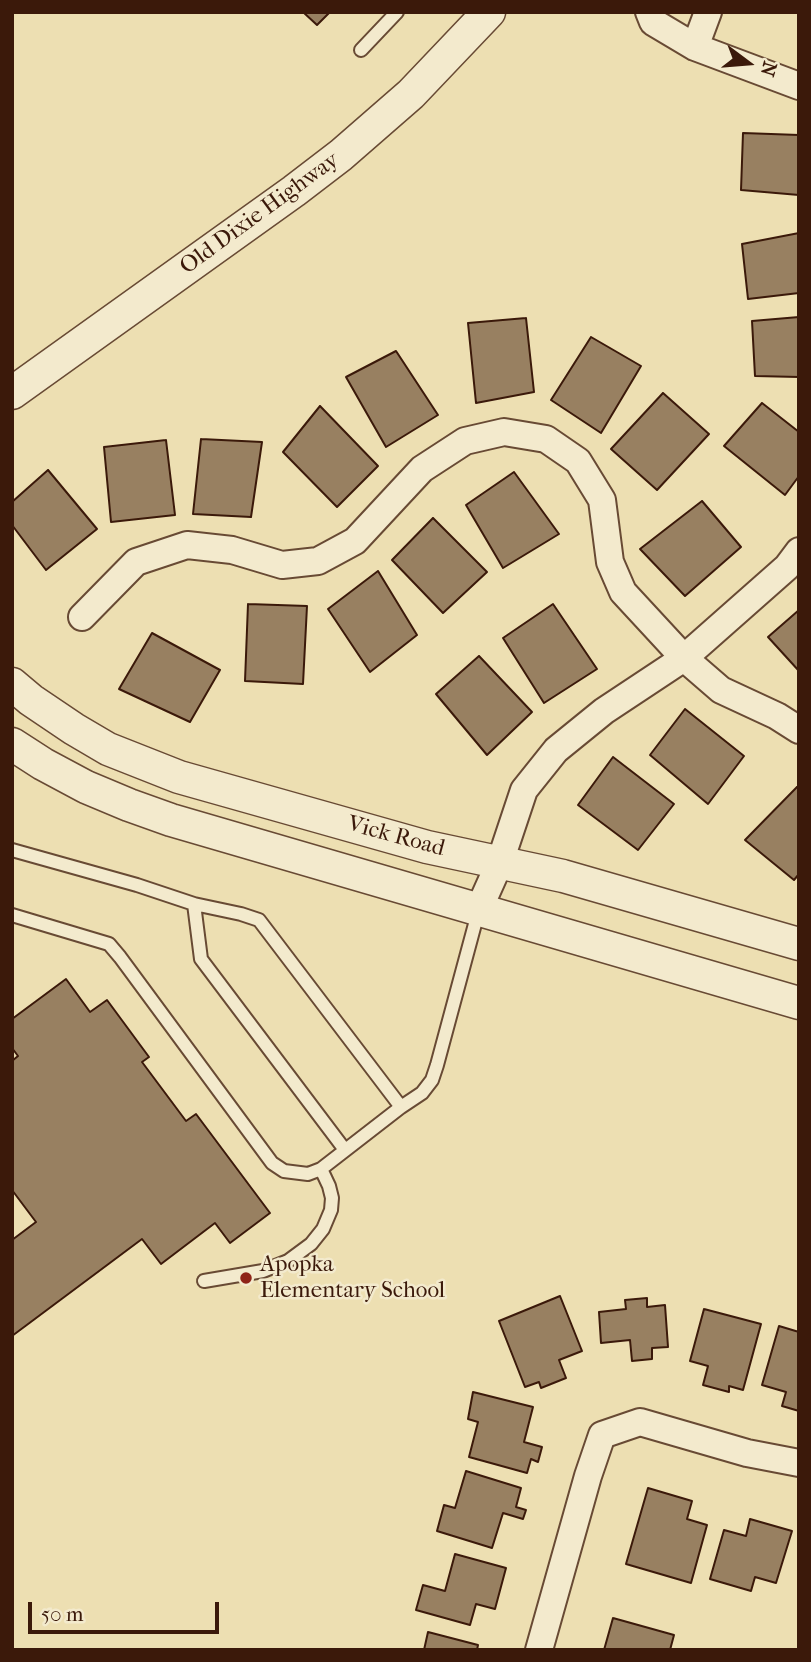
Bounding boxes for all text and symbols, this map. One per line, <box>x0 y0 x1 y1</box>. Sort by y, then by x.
north arrow <box>713 28 783 98</box>
text: N <box>756 59 781 79</box>
street label: Old Dixie Highway <box>175 147 345 281</box>
street label: Vick Road <box>344 811 448 863</box>
place label: Apopka Elementary School <box>260 1251 445 1305</box>
marker: Apopka Elementary School <box>238 1270 254 1286</box>
scale bar <box>32 1588 222 1632</box>
text: 50 m <box>41 1602 84 1626</box>

